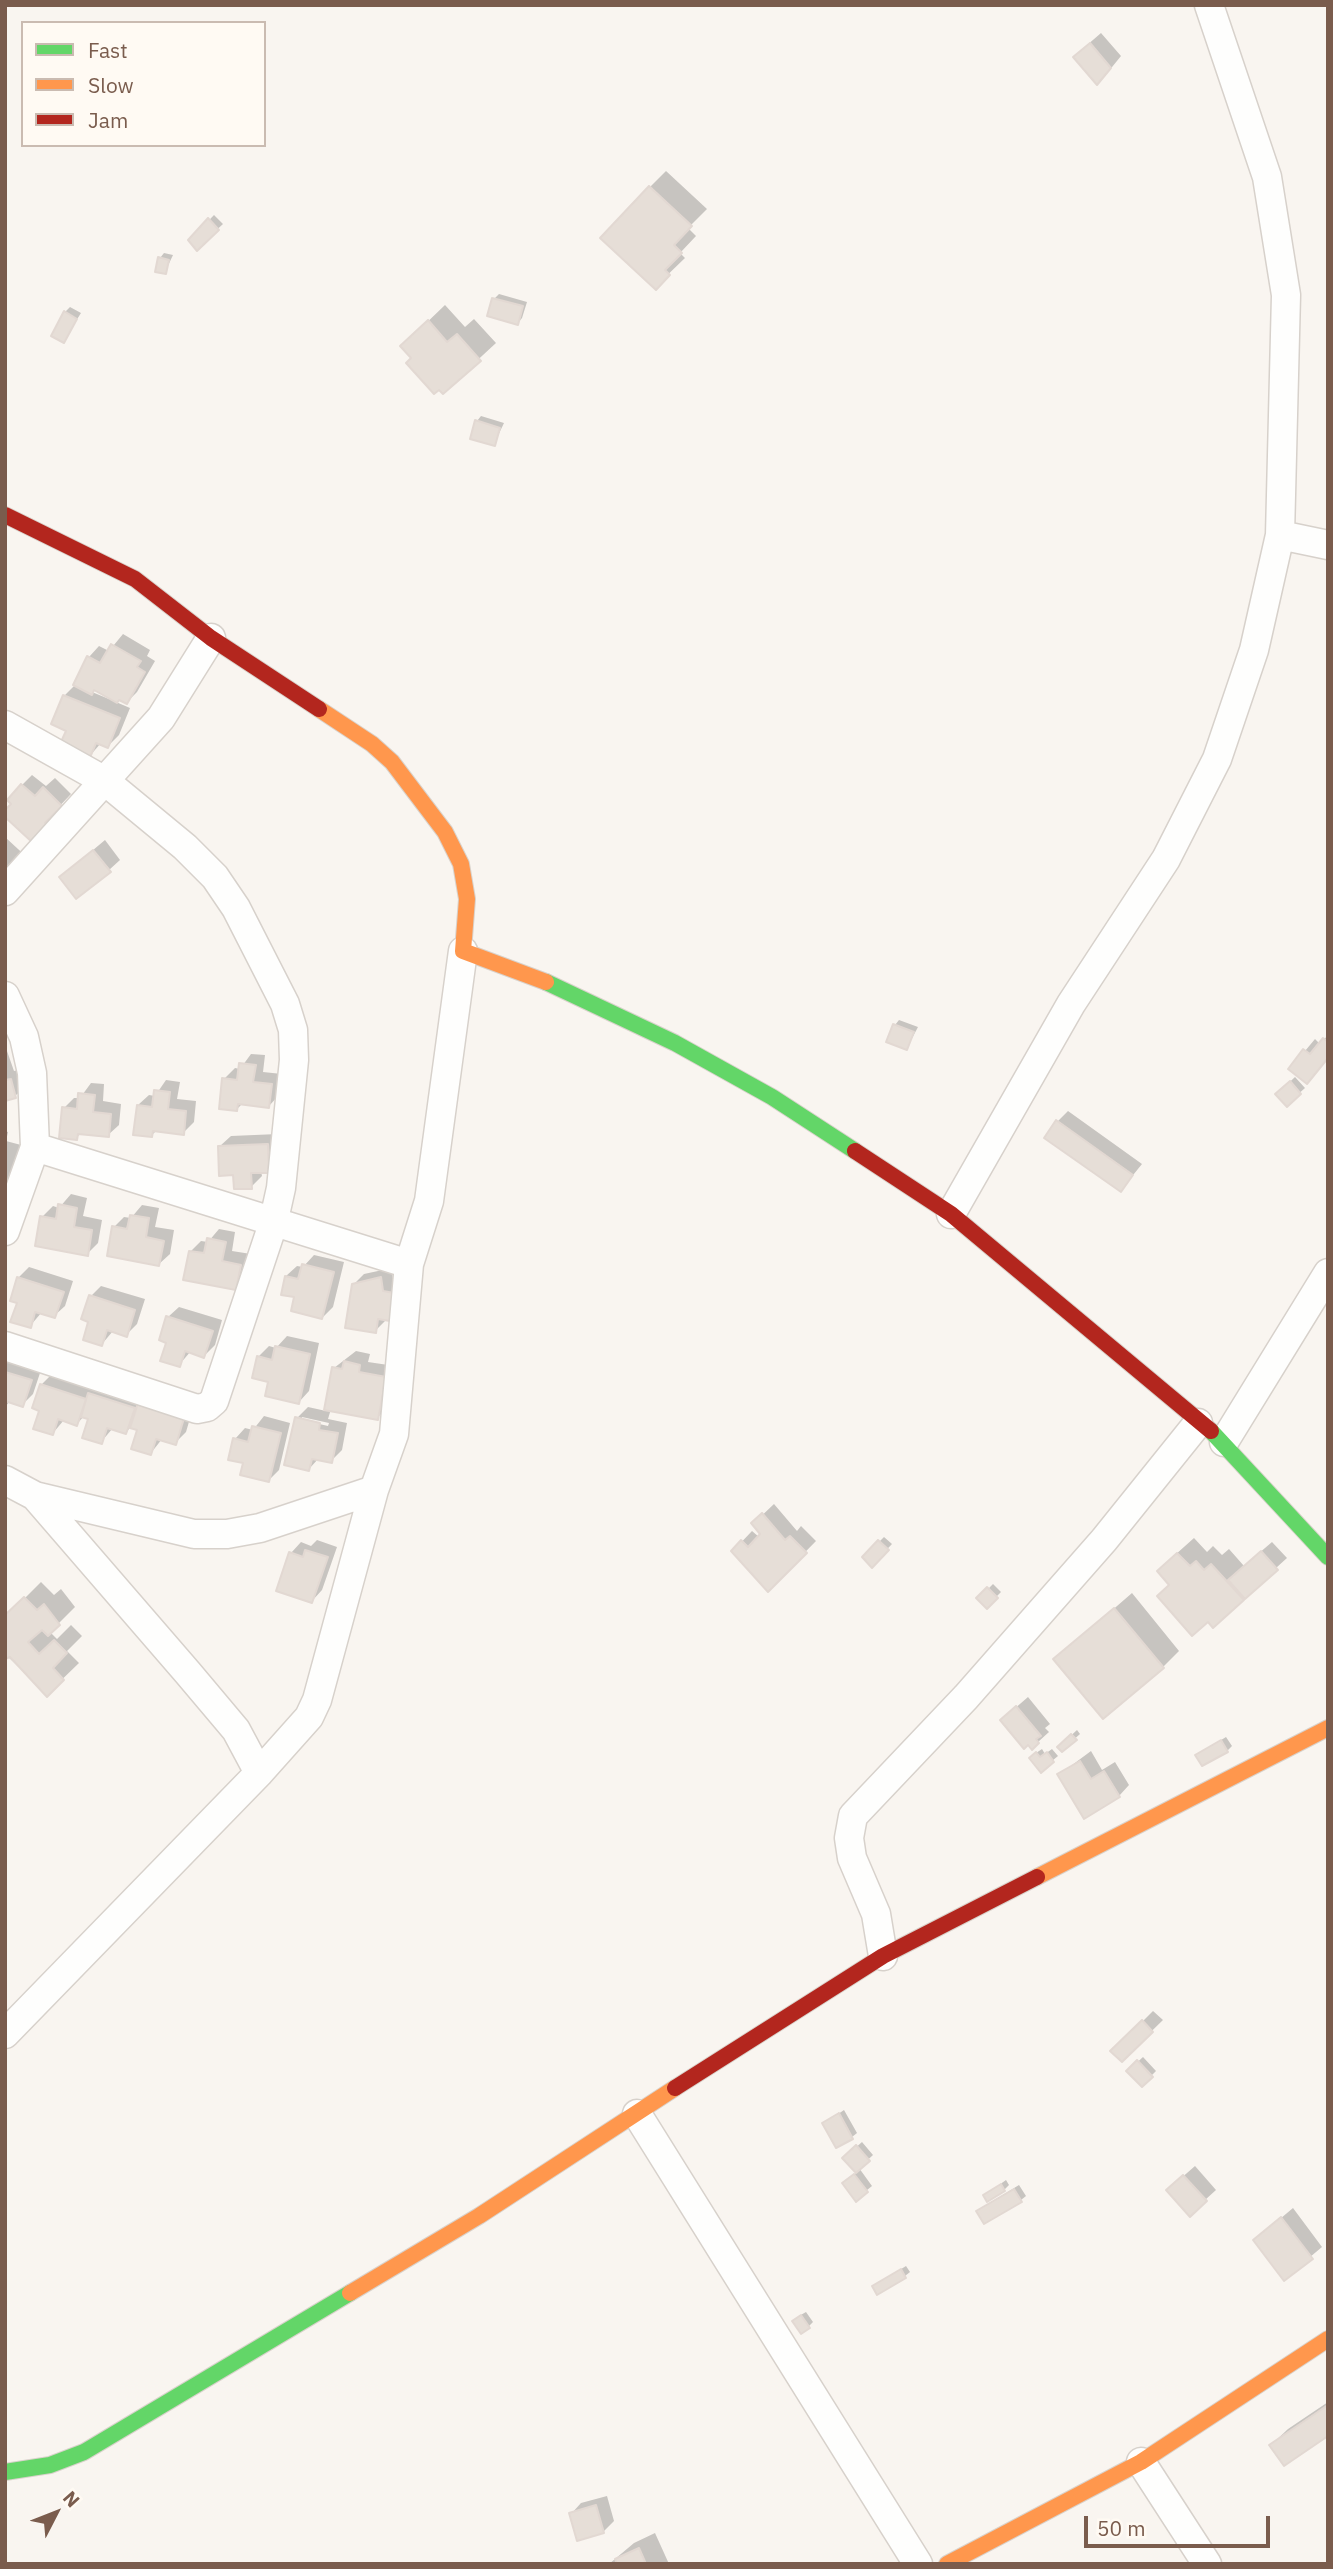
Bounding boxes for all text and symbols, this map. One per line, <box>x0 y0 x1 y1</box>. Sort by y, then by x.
legend <box>21 21 266 147</box>
text: Fast <box>88 36 128 64</box>
text: Slow <box>88 71 134 99</box>
text: Jam <box>88 106 128 134</box>
north arrow <box>21 2478 91 2548</box>
text: N <box>58 2486 85 2512</box>
scale bar <box>1088 2502 1274 2546</box>
text: 50 m <box>1097 2514 1146 2542</box>

